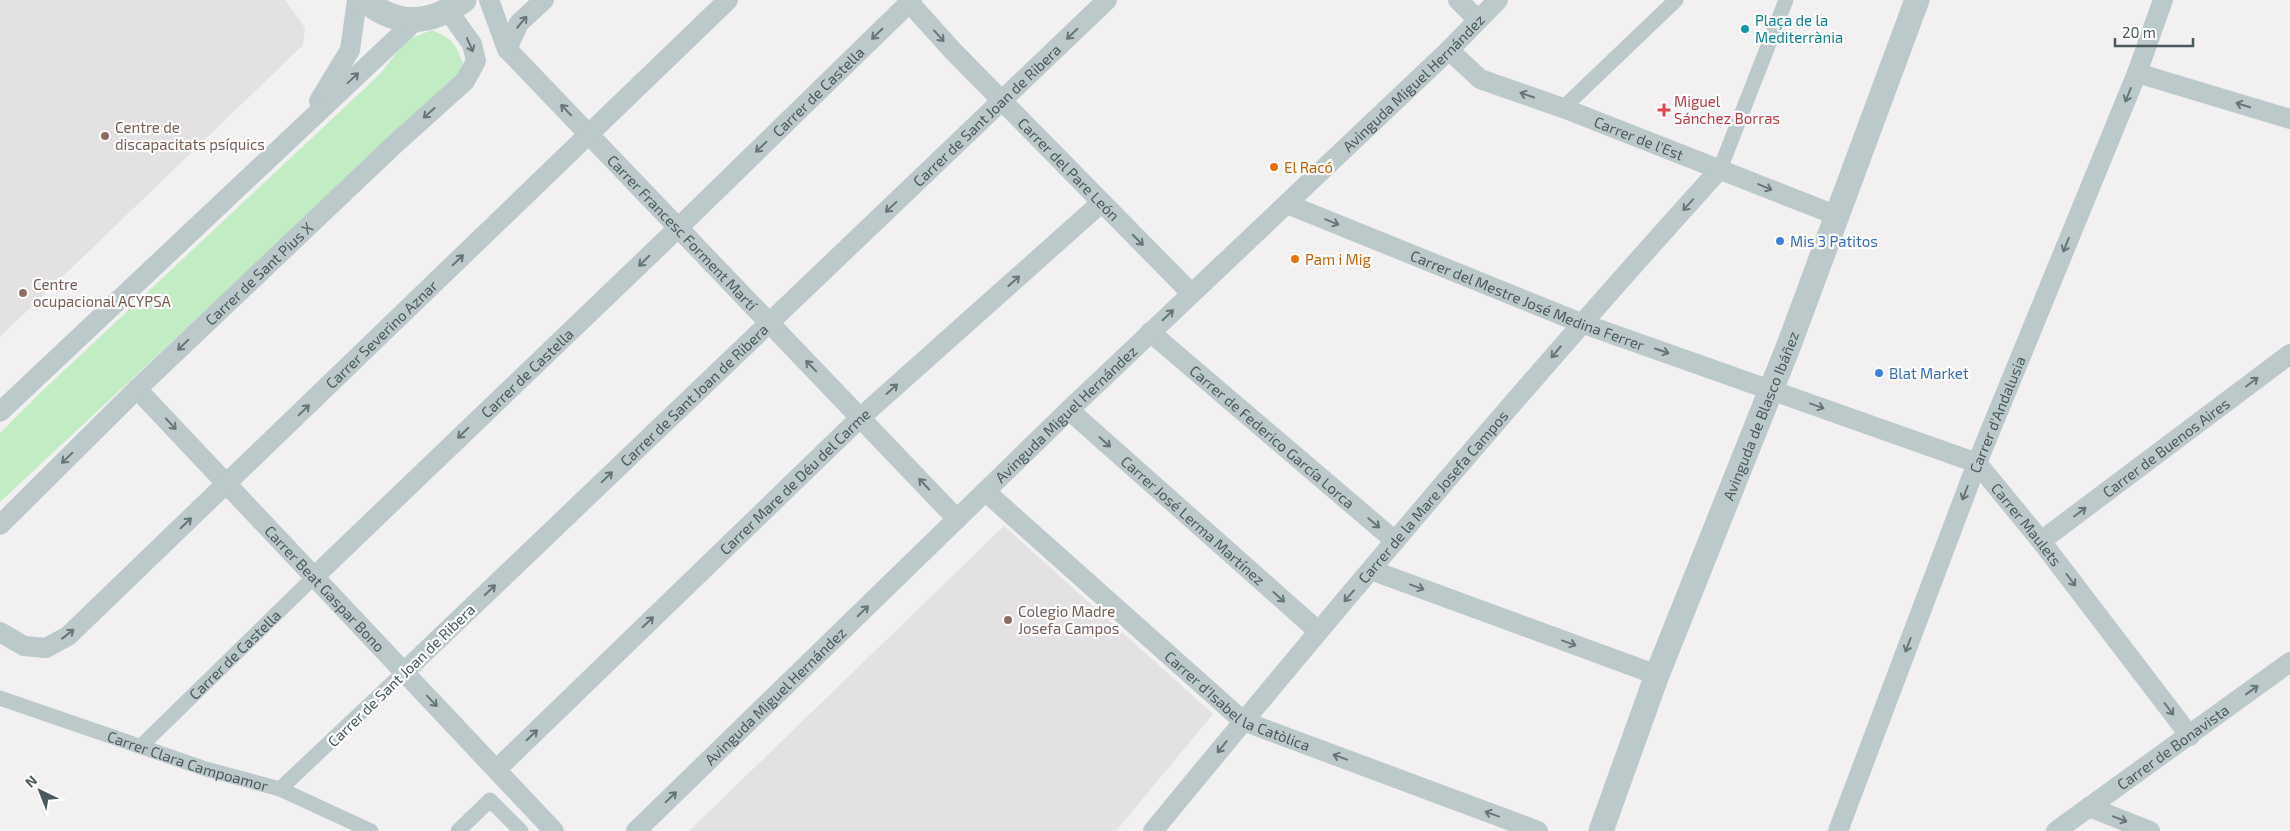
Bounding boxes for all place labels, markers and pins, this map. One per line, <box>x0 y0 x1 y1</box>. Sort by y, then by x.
place label: Plaça de la Mediterrània <box>1755 11 1843 46</box>
marker: Plaça de la Mediterrània <box>1739 23 1751 35</box>
place label: Miguel Sánchez Borras <box>1674 92 1780 127</box>
marker: Miguel Sánchez Borras <box>1658 104 1670 116</box>
place label: Centre de discapacitats psíquics <box>115 118 265 153</box>
marker: Centre de discapacitats psíquics <box>99 130 111 142</box>
place label: El Racó <box>1284 158 1333 176</box>
marker: El Racó <box>1268 161 1280 173</box>
place label: Mis 3 Patitos <box>1790 232 1878 250</box>
marker: Mis 3 Patitos <box>1774 235 1786 247</box>
place label: Pam i Mig <box>1305 250 1371 268</box>
marker: Pam i Mig <box>1289 253 1301 265</box>
place label: Centre ocupacional ACYPSA <box>33 275 172 310</box>
marker: Centre ocupacional ACYPSA <box>17 287 29 299</box>
place label: Blat Market <box>1889 364 1969 382</box>
marker: Blat Market <box>1873 367 1885 379</box>
place label: Colegio Madre Josefa Campos <box>1018 602 1119 637</box>
marker: Colegio Madre Josefa Campos <box>1002 614 1014 626</box>

